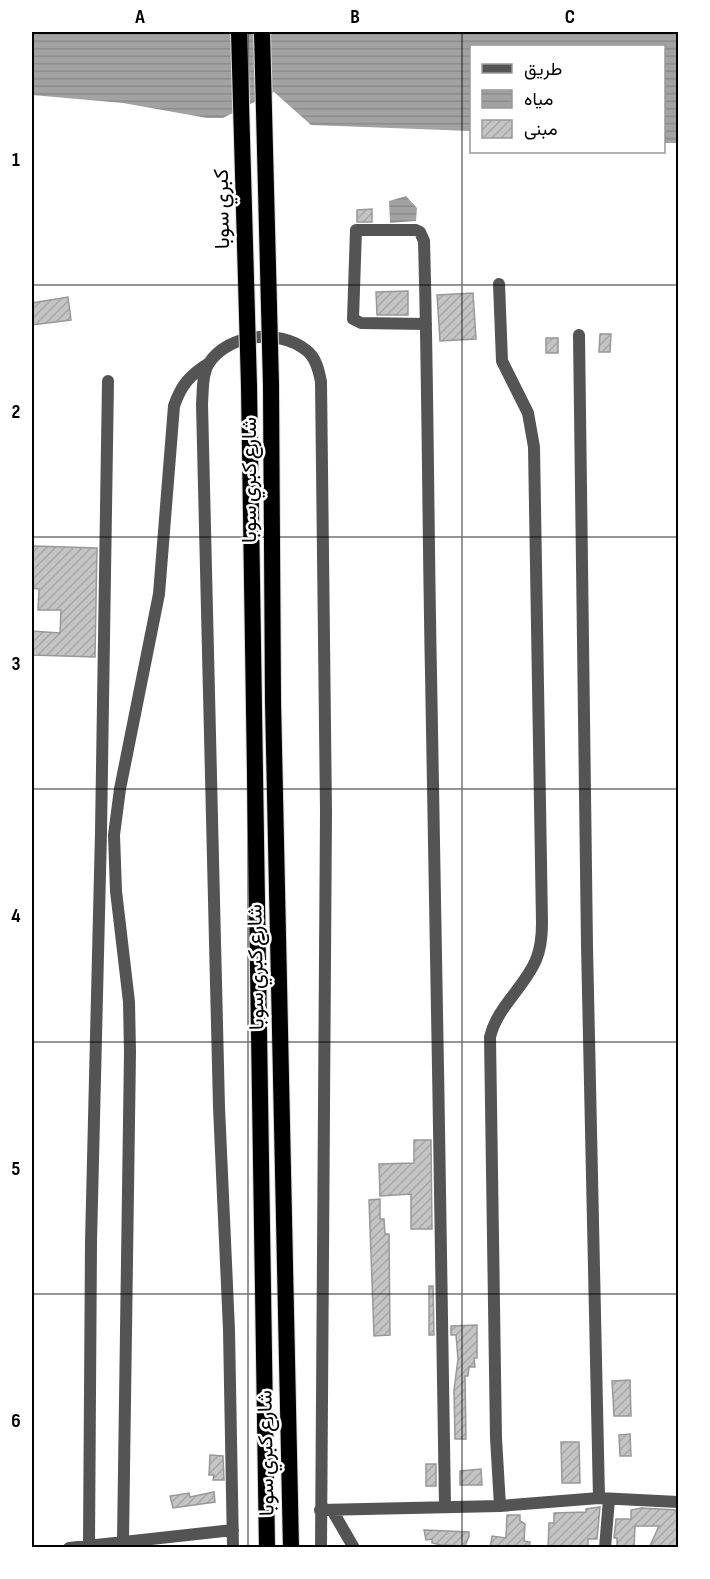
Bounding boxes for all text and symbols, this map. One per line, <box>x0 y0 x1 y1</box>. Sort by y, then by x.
text: A <box>134 5 145 29</box>
text: B <box>350 5 360 29</box>
text: C <box>565 5 575 29</box>
legend <box>470 45 665 153</box>
text: طريق <box>524 59 562 80</box>
text: مياه <box>524 89 553 110</box>
text: مبنى <box>524 119 558 140</box>
text: 1 <box>12 148 20 172</box>
street label: كبري سوبا <box>209 168 239 249</box>
text: 2 <box>12 400 20 424</box>
street label: شارع كبري سوبا <box>237 417 266 543</box>
text: 3 <box>12 652 21 676</box>
text: 4 <box>11 904 21 928</box>
street label: شارع كبري سوبا <box>242 904 274 1030</box>
text: 5 <box>12 1157 21 1181</box>
street label: شارع كبري سوبا <box>252 1390 284 1516</box>
text: 6 <box>11 1409 21 1433</box>

